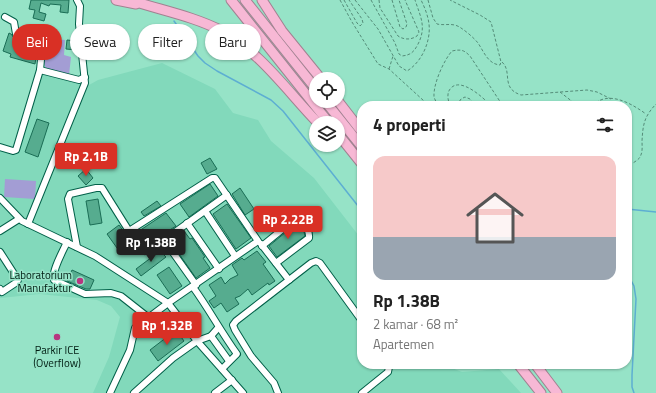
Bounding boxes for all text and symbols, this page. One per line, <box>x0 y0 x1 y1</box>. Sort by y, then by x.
chip: Beli <box>12 24 62 60</box>
chip: Sewa <box>70 24 130 60</box>
chip: Filter <box>138 24 197 60</box>
chip: Baru <box>205 24 261 60</box>
map controls <box>309 72 345 152</box>
button: locate <box>309 72 345 108</box>
text: 4 properti <box>373 112 446 138</box>
icon: filters <box>594 114 616 136</box>
button: layers <box>309 116 345 152</box>
pin: Rp 2.1B <box>49 143 123 177</box>
text: Rp 2.1B <box>64 146 108 166</box>
icon: home <box>459 182 531 254</box>
pin: Rp 2.22B <box>247 206 329 240</box>
text: Rp 2.22B <box>262 209 314 229</box>
pin: Rp 1.38B <box>110 229 192 263</box>
text: Rp 1.38B <box>125 232 177 252</box>
place label: Laboratorium Manufaktur <box>9 267 72 296</box>
marker: Laboratorium Manufaktur <box>75 276 85 286</box>
text: Rp 1.38B <box>373 288 440 314</box>
pin: Rp 1.32B <box>126 312 208 346</box>
text: 2 kamar · 68 m² <box>373 314 458 334</box>
text: Rp 1.32B <box>141 315 193 335</box>
marker: Parkir ICE (Overflow) <box>52 332 62 342</box>
text: Apartemen <box>373 334 434 354</box>
place label: Parkir ICE (Overflow) <box>33 342 81 371</box>

